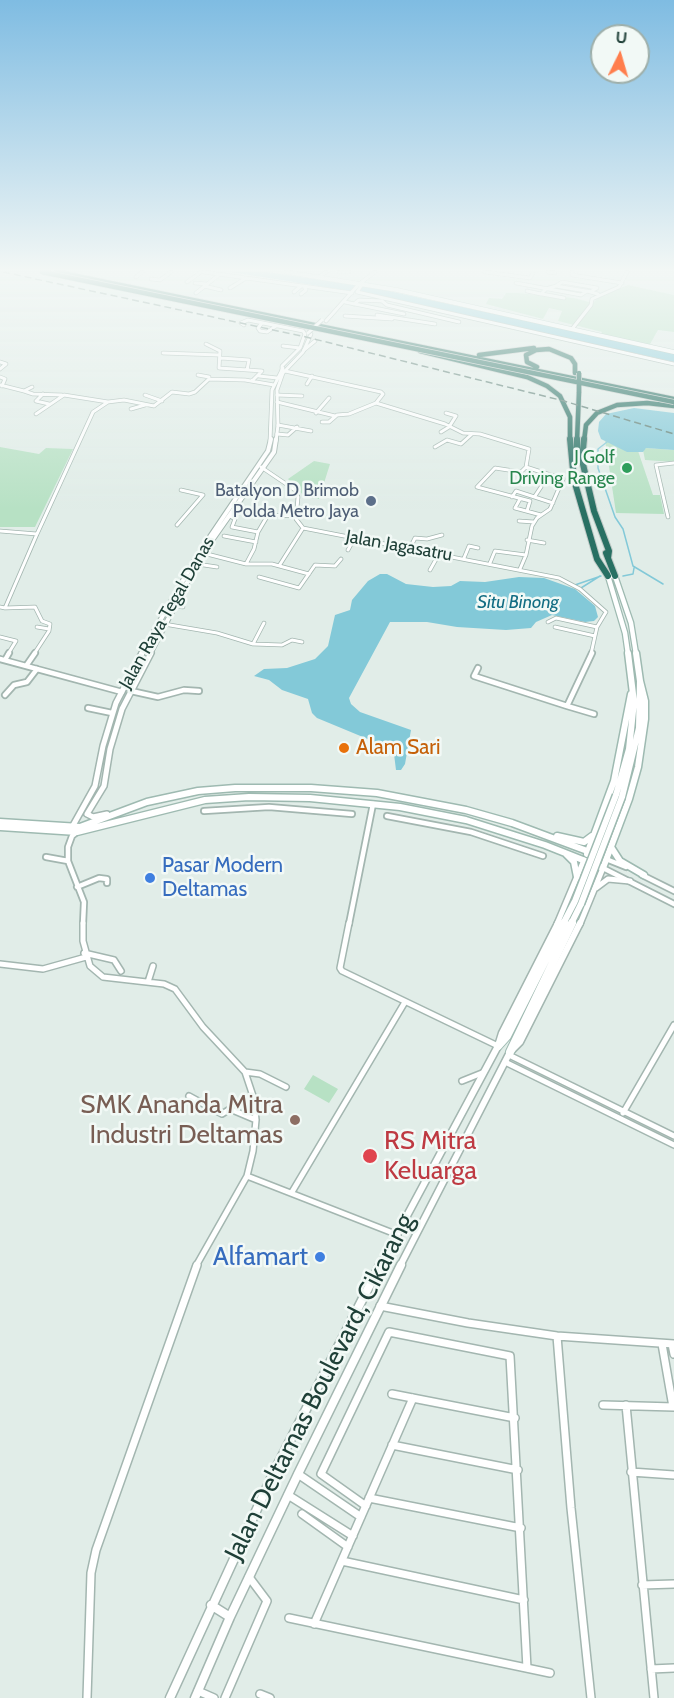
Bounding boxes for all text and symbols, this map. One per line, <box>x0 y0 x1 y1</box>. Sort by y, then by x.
north arrow <box>590 24 650 84</box>
text: U <box>615 28 628 48</box>
place label: J Golf Driving Range <box>509 447 615 490</box>
marker: J Golf Driving Range <box>620 461 634 475</box>
place label: Batalyon D Brimob Polda Metro Jaya <box>215 480 359 522</box>
marker: Batalyon D Brimob Polda Metro Jaya <box>364 494 378 508</box>
street label: Jalan Jagasatru <box>344 526 454 566</box>
street label: Jalan Raya Tegal Danas <box>115 533 219 693</box>
water label: Situ Binong <box>477 592 559 614</box>
place label: Alam Sari <box>356 735 440 761</box>
marker: Alam Sari <box>337 741 351 755</box>
place label: Pasar Modern Deltamas <box>162 853 283 903</box>
marker: Pasar Modern Deltamas <box>143 871 157 885</box>
place label: SMK Ananda Mitra Industri Deltamas <box>80 1089 283 1150</box>
marker: SMK Ananda Mitra Industri Deltamas <box>288 1113 302 1127</box>
place label: RS Mitra Keluarga <box>384 1125 477 1186</box>
marker: RS Mitra Keluarga <box>361 1147 379 1165</box>
street label: Jalan Deltamas Boulevard, Cikarang <box>219 1208 421 1566</box>
place label: Alfamart <box>213 1241 308 1273</box>
marker: Alfamart <box>313 1250 327 1264</box>

